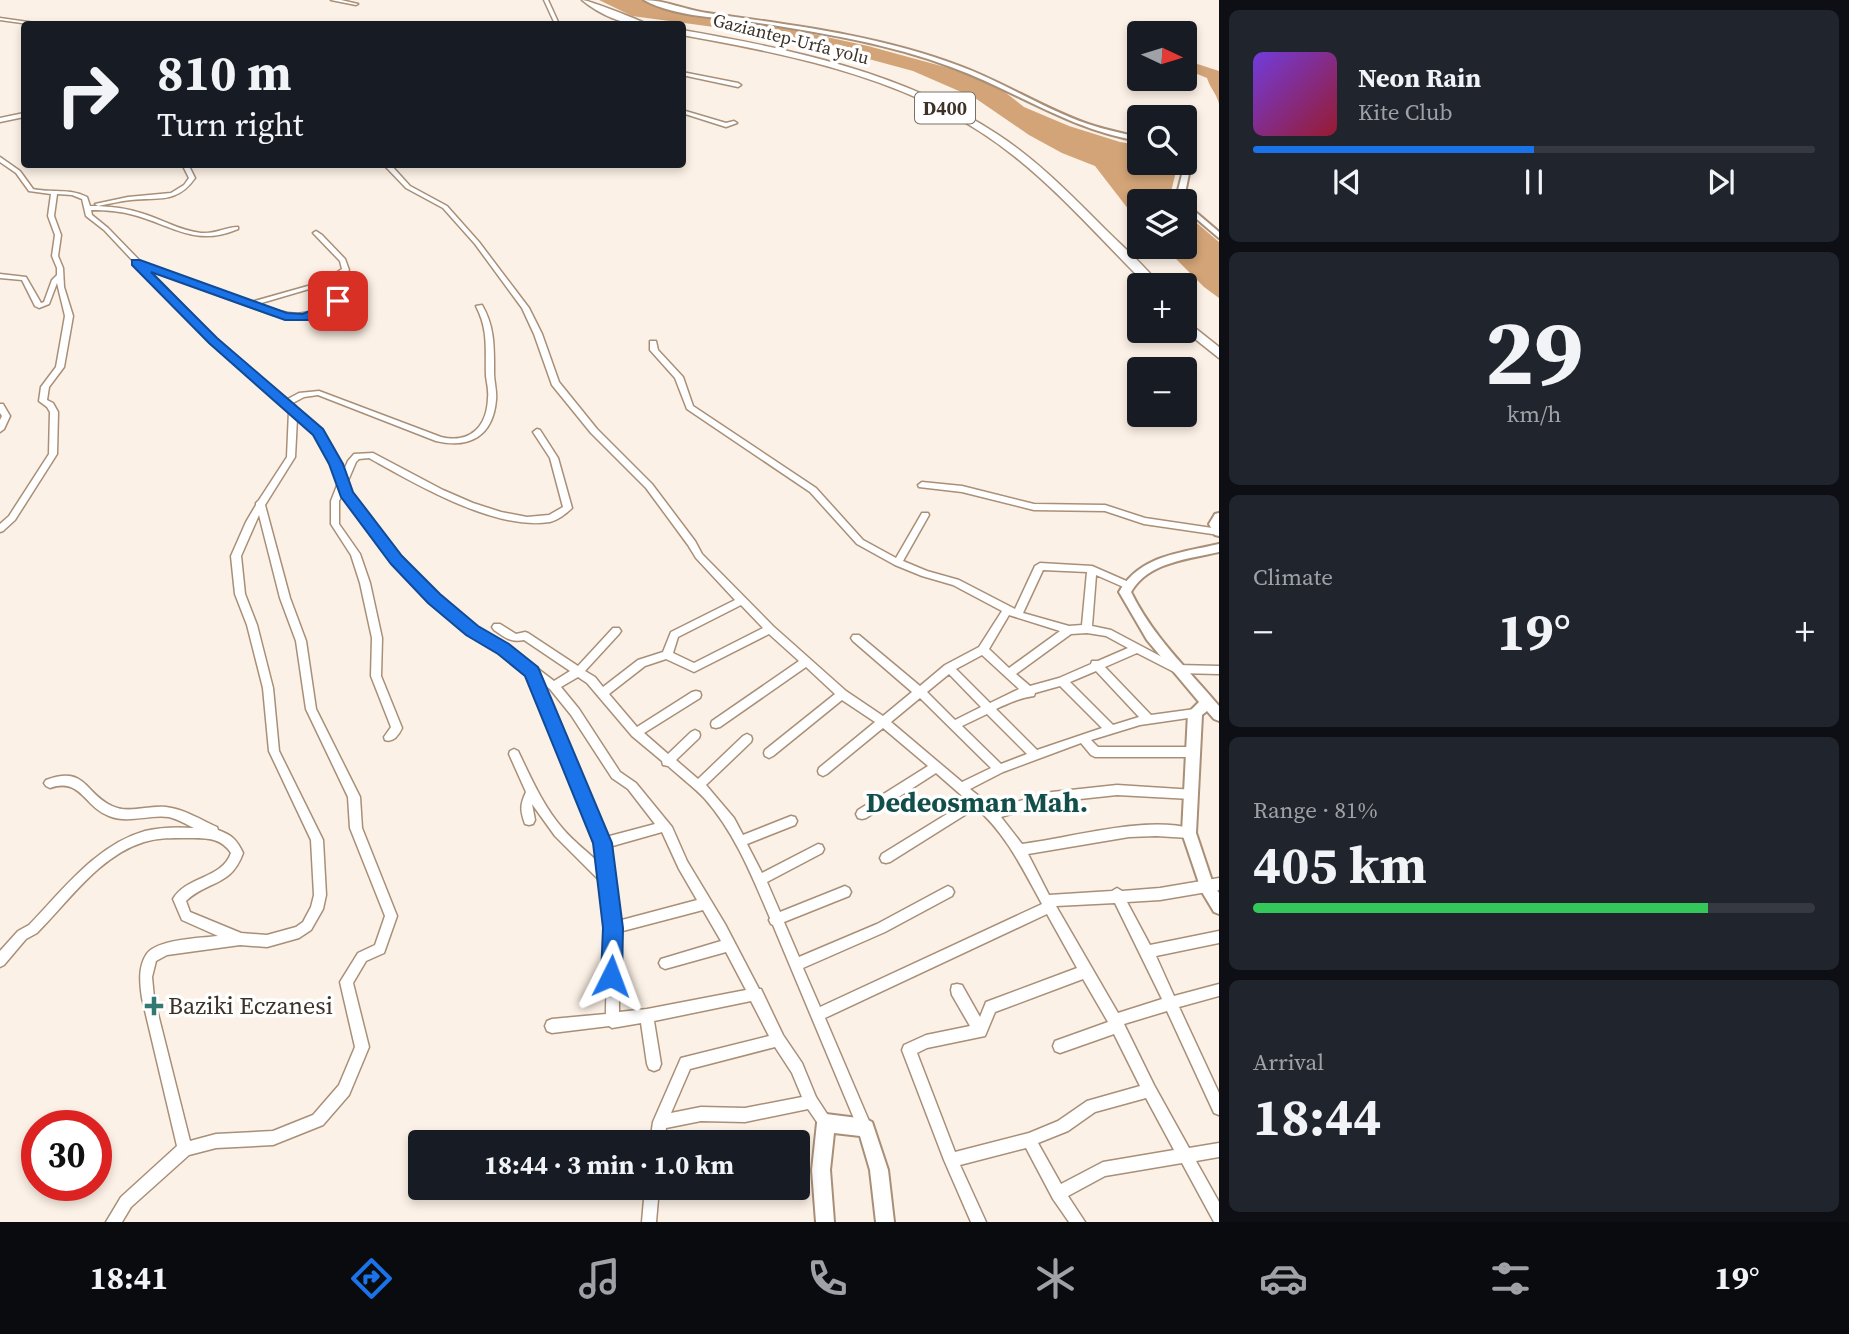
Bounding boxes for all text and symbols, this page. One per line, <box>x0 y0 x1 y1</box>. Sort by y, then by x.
street label: Gaziantep-Urfa yolu <box>710 7 872 70</box>
north arrow <box>1127 21 1197 91</box>
map controls <box>1127 21 1197 427</box>
text: 810 m <box>157 39 292 106</box>
icon: right <box>42 49 133 140</box>
text: Neon Rain <box>1358 60 1481 96</box>
road number: D400 <box>915 92 975 124</box>
text: Kite Club <box>1358 96 1453 128</box>
text: Turn right <box>157 103 303 147</box>
button: search <box>1127 105 1197 175</box>
icon: previous <box>1328 163 1366 201</box>
icon: pause <box>1515 163 1553 201</box>
icon: next <box>1702 163 1740 201</box>
button: layers <box>1127 189 1197 259</box>
pin <box>308 271 368 331</box>
button: + <box>1127 273 1197 343</box>
icon: arrive <box>319 282 357 320</box>
text: 29 <box>1485 290 1583 414</box>
button: − <box>1127 357 1197 427</box>
text: km/h <box>1507 398 1561 430</box>
text: Climate <box>1253 561 1333 593</box>
text: 19° <box>1497 596 1571 667</box>
text: − <box>1253 606 1273 658</box>
text: + <box>1795 606 1815 658</box>
district label: Dedeosman Mah. <box>866 783 1088 821</box>
text: Range · 81% <box>1253 794 1378 826</box>
text: 405 km <box>1253 829 1427 900</box>
position arrow <box>574 939 648 1013</box>
place label: Baziki Eczanesi <box>168 989 333 1022</box>
marker: Baziki Eczanesi <box>146 998 162 1014</box>
text: Arrival <box>1253 1046 1324 1078</box>
text: 18:44 <box>1253 1081 1381 1152</box>
speed limit sign: 30 <box>21 1110 112 1201</box>
text: 18:44 · 3 min · 1.0 km <box>484 1147 734 1183</box>
icon: directions <box>347 1254 396 1303</box>
icon: music <box>575 1254 624 1303</box>
icon: phone <box>803 1254 852 1303</box>
icon: climate <box>1031 1254 1080 1303</box>
icon: car <box>1259 1254 1308 1303</box>
icon: filters <box>1486 1254 1535 1303</box>
text: 18:41 <box>89 1256 168 1300</box>
text: 19° <box>1714 1256 1760 1300</box>

